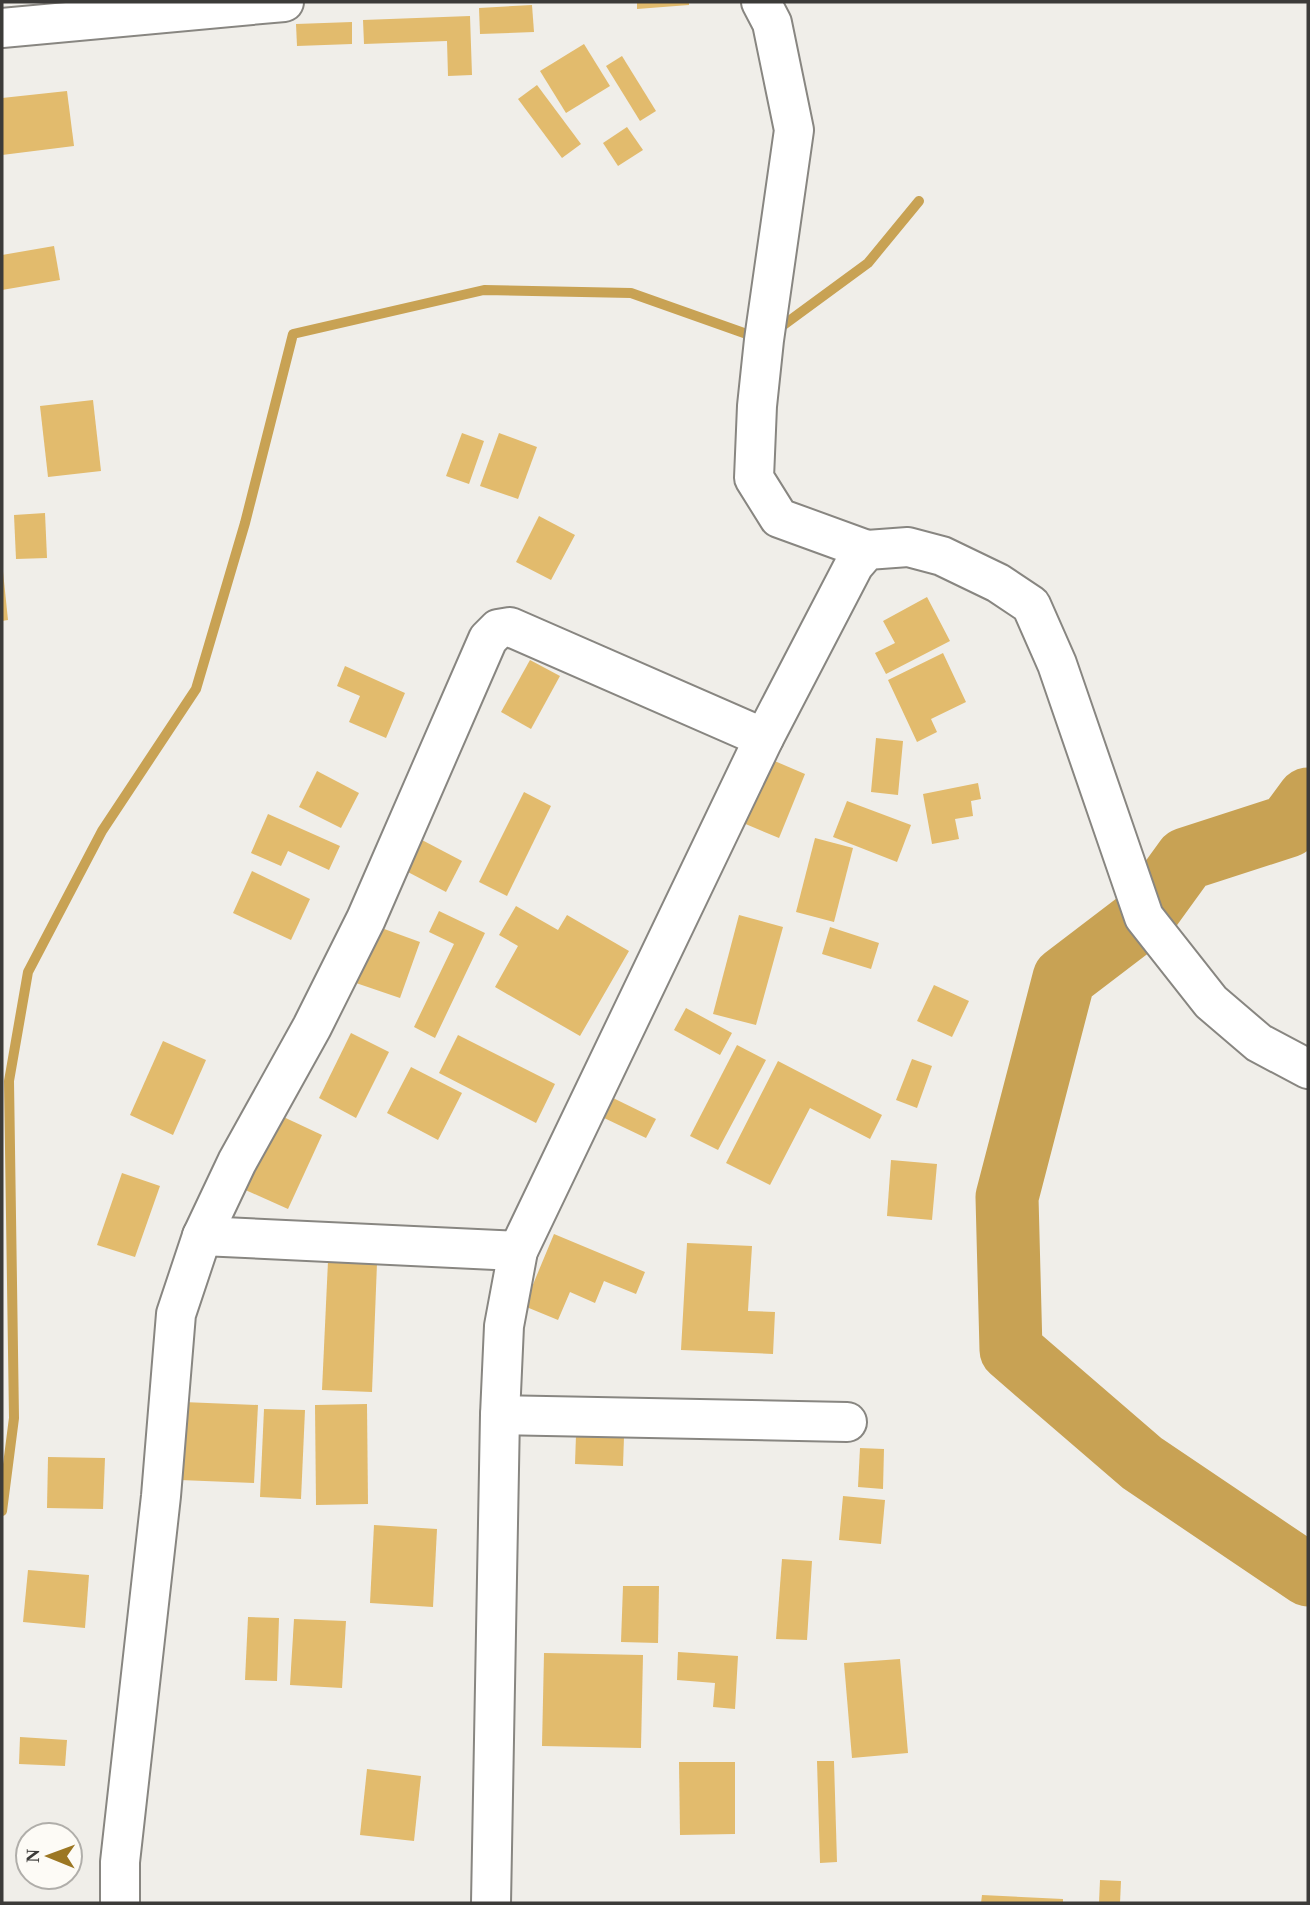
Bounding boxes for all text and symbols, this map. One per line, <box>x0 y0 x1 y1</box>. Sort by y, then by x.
north arrow <box>14 1821 84 1891</box>
text: N <box>22 1848 43 1863</box>

